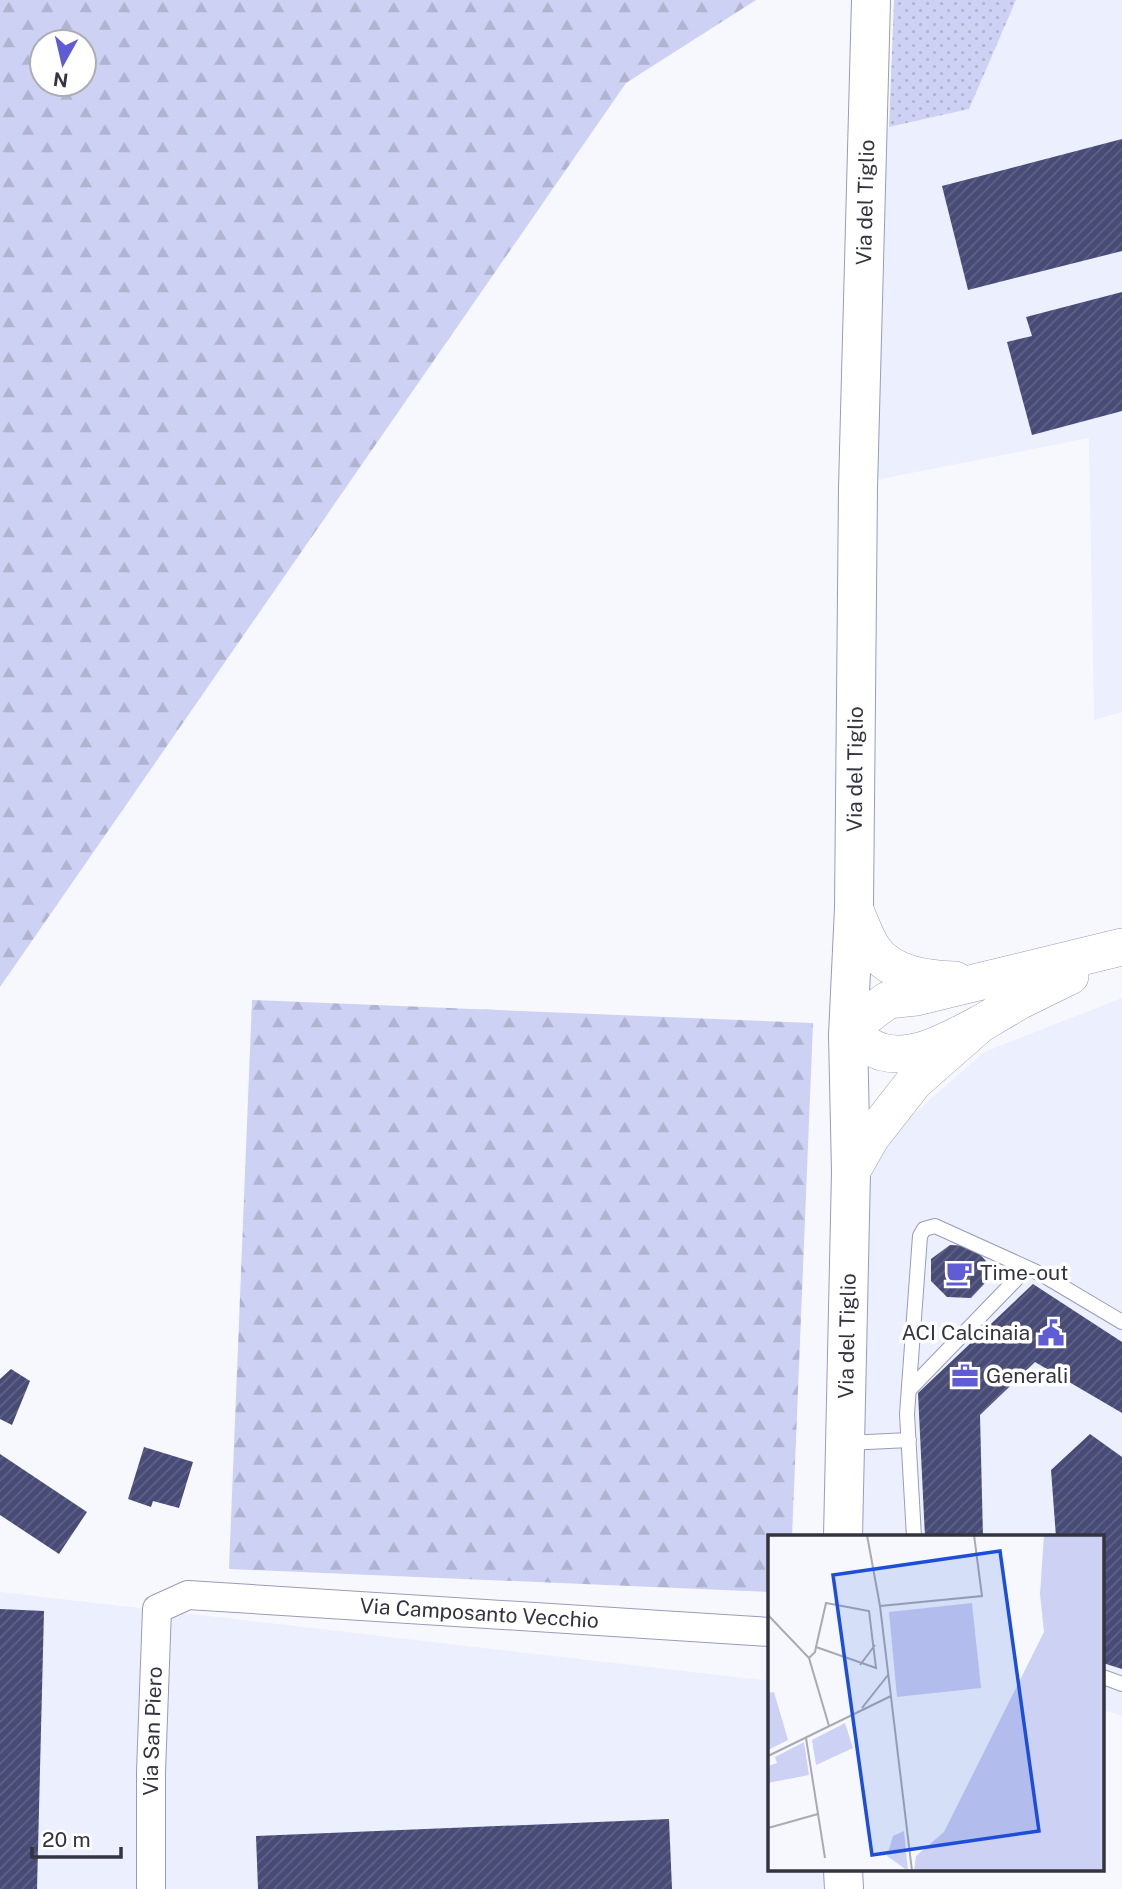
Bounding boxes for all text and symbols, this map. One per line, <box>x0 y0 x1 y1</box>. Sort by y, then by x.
north arrow <box>28 28 98 98</box>
text: N <box>52 68 70 92</box>
street label: Via del Tiglio <box>851 139 879 266</box>
street label: Via del Tiglio <box>842 706 868 832</box>
cafe icon: Time-out <box>944 1258 974 1288</box>
place label: Time-out <box>980 1260 1068 1285</box>
street label: Via del Tiglio <box>833 1273 861 1399</box>
public building icon: ACI Calcinaia <box>1036 1318 1066 1348</box>
place label: ACI Calcinaia <box>901 1320 1030 1345</box>
office icon: Generali <box>950 1361 980 1391</box>
place label: Generali <box>986 1363 1068 1388</box>
inset map <box>768 1535 1104 1871</box>
street label: Via Camposanto Vecchio <box>359 1593 600 1633</box>
street label: Via San Piero <box>138 1666 167 1796</box>
scale bar <box>32 1815 121 1859</box>
text: 20 m <box>42 1827 91 1852</box>

